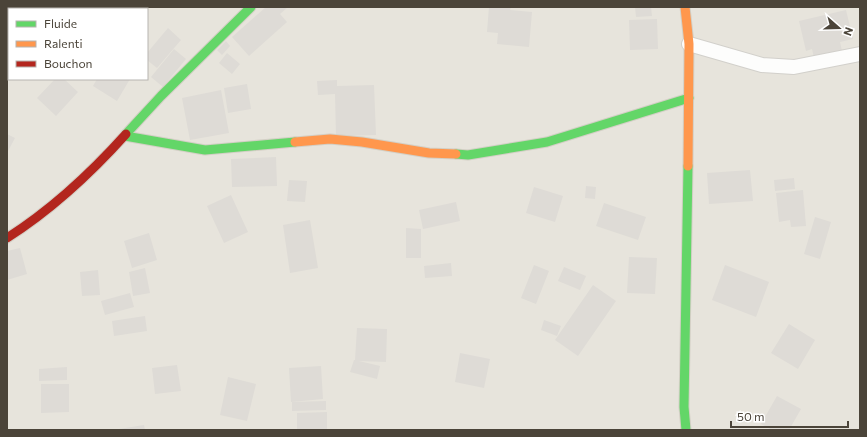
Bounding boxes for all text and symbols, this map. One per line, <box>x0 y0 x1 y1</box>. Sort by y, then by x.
legend <box>8 8 148 80</box>
north arrow <box>819 8 859 48</box>
text: Fluide <box>44 16 77 30</box>
text: N <box>841 25 856 38</box>
text: Ralenti <box>44 36 83 50</box>
text: Bouchon <box>44 56 92 70</box>
scale bar <box>731 403 848 429</box>
text: 50 m <box>737 409 765 423</box>

